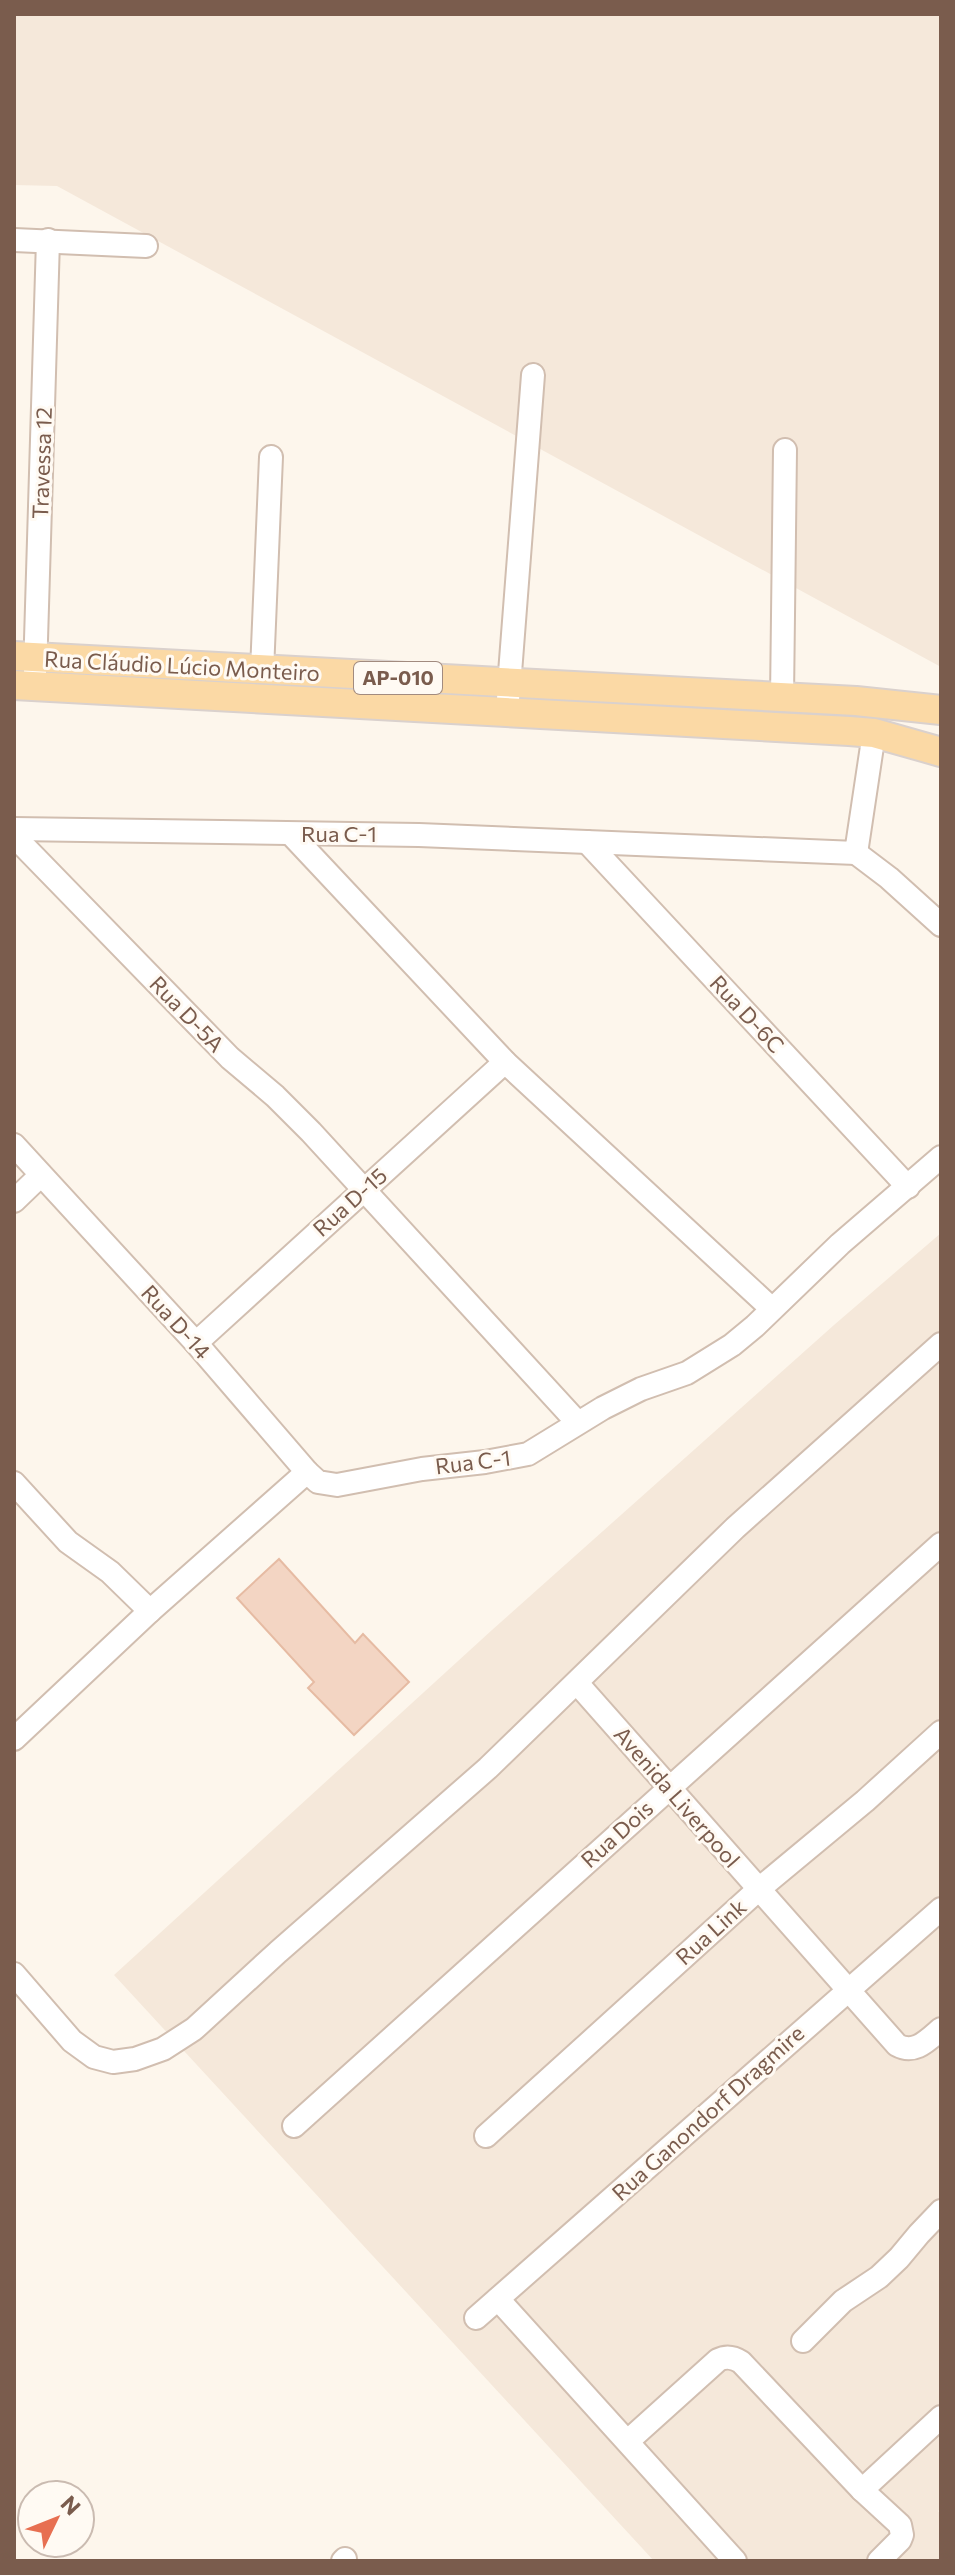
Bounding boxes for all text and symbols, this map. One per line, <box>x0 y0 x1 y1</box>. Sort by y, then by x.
street label: Travessa 12 <box>26 407 57 519</box>
street label: Rua Cláudio Lúcio Monteiro <box>44 645 320 686</box>
road number: AP-010 <box>354 662 442 694</box>
street label: Rua C-1 <box>301 820 377 847</box>
street label: Rua D-6C <box>705 969 790 1058</box>
street label: Rua D-5A <box>144 970 230 1057</box>
street label: Rua D-15 <box>307 1161 392 1242</box>
street label: Rua D-14 <box>136 1279 217 1364</box>
street label: Rua C-1 <box>434 1443 512 1480</box>
street label: Avenida Liverpool <box>609 1721 746 1873</box>
street label: Rua Dois <box>575 1794 658 1873</box>
street label: Rua Link <box>670 1893 751 1970</box>
street label: Rua Ganondorf Dragmire <box>606 2019 809 2206</box>
north arrow <box>16 2479 96 2559</box>
text: N <box>55 2490 86 2520</box>

